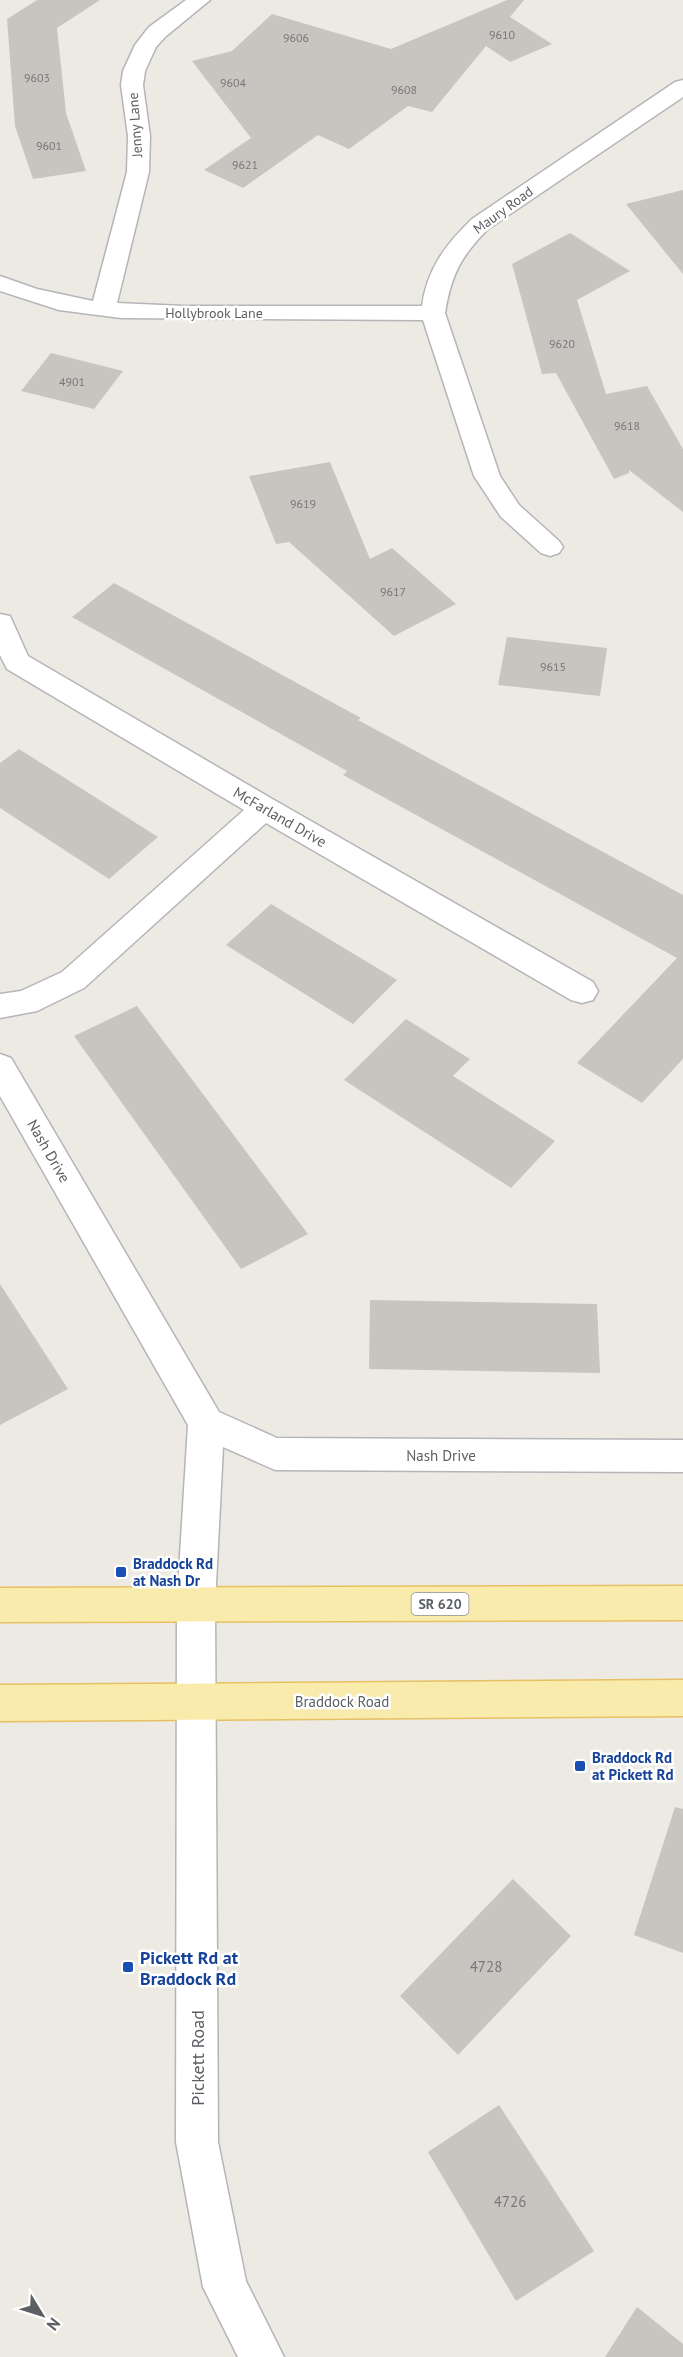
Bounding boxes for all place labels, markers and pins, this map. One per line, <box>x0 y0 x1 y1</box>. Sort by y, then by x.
place label: Braddock Rd at Nash Dr <box>133 1554 213 1590</box>
marker: Braddock Rd at Nash Dr <box>114 1565 128 1579</box>
place label: Braddock Rd at Pickett Rd <box>592 1748 674 1784</box>
marker: Braddock Rd at Pickett Rd <box>573 1759 587 1773</box>
place label: Pickett Rd at Braddock Rd <box>140 1946 239 1990</box>
marker: Pickett Rd at Braddock Rd <box>121 1960 135 1974</box>

